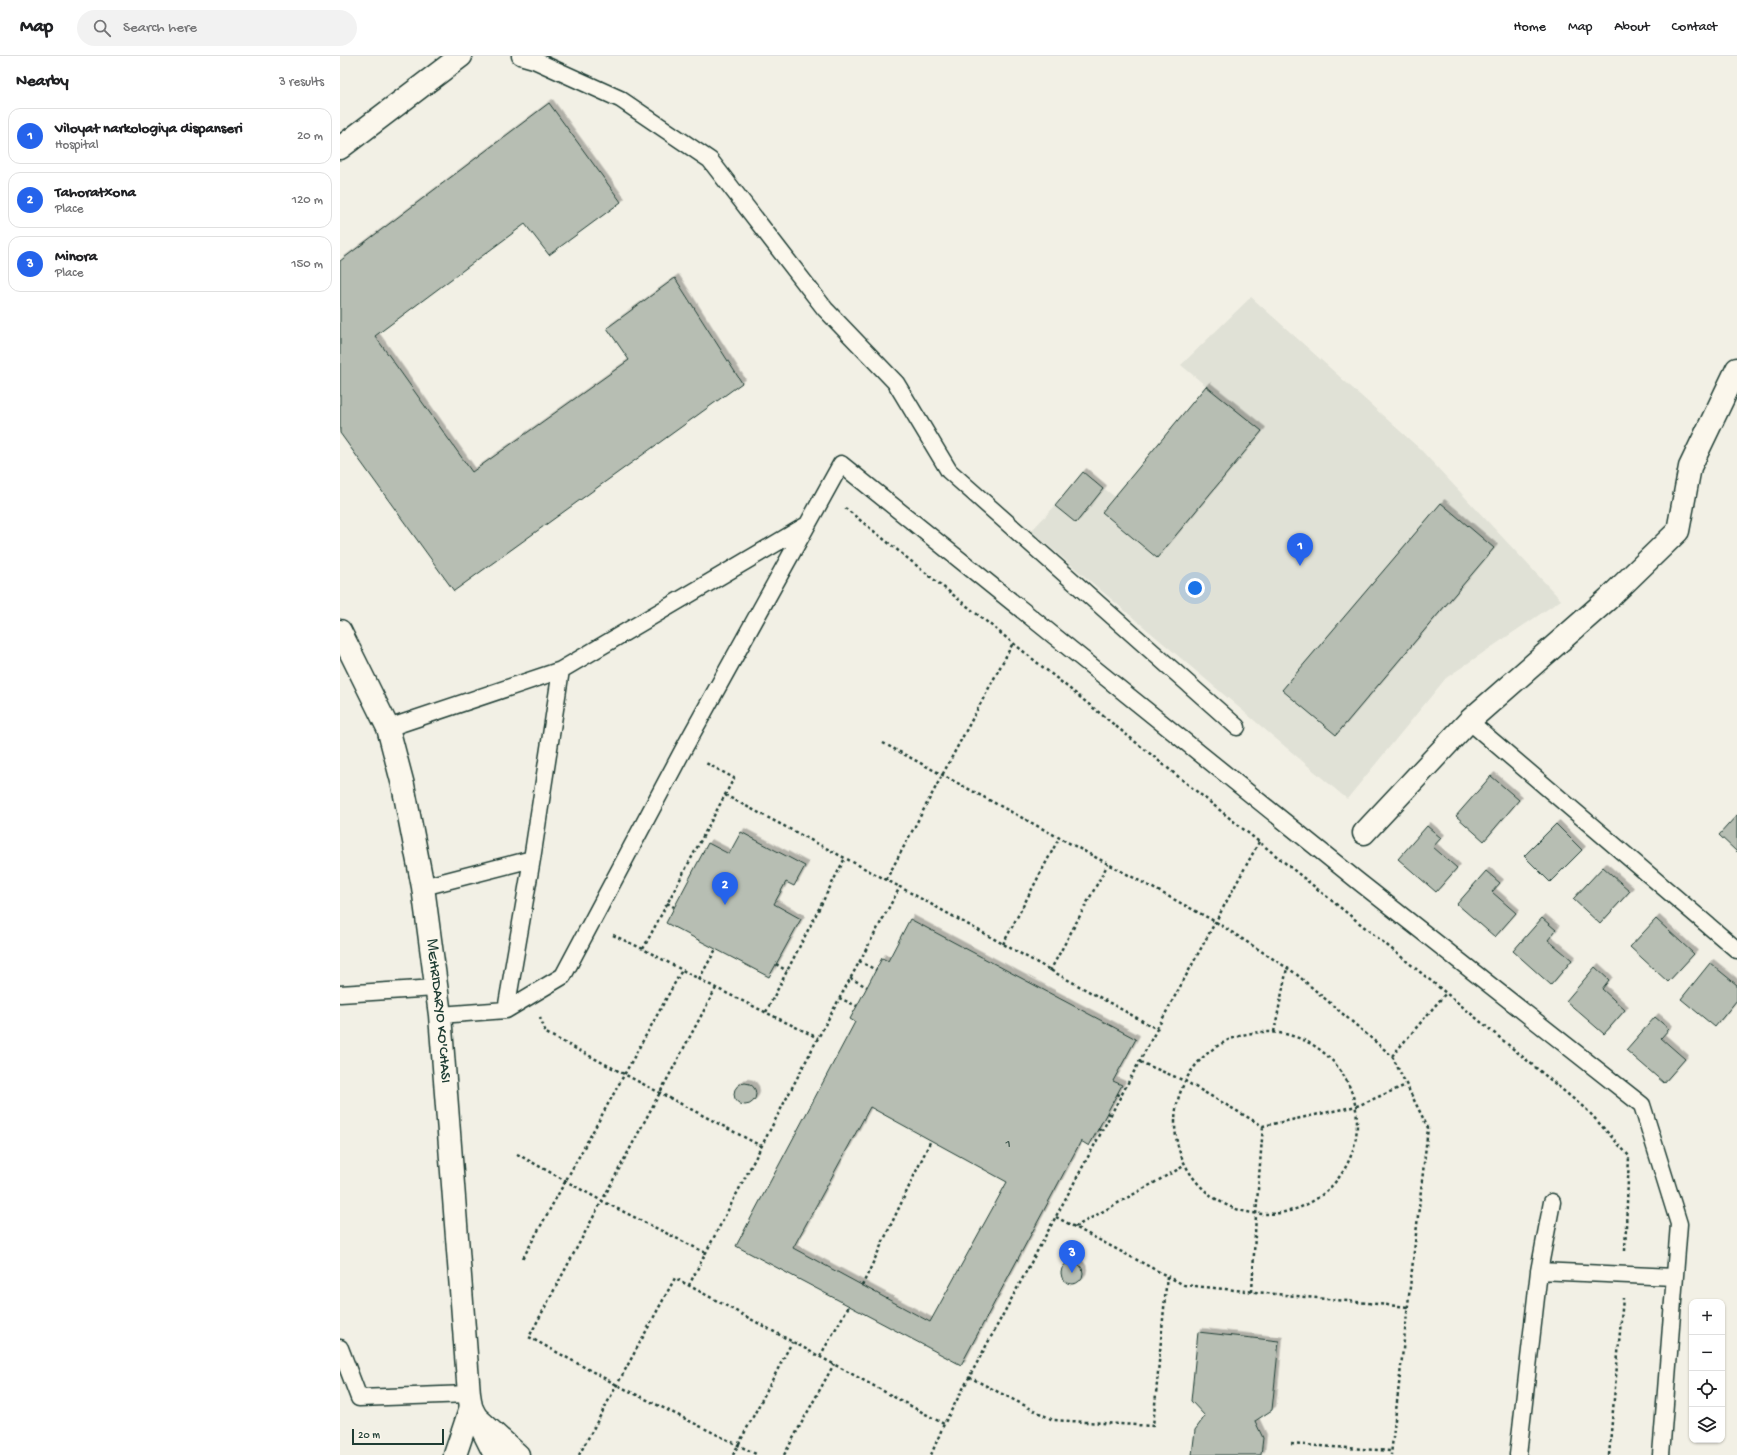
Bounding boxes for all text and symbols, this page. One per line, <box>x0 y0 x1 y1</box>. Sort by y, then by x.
search box <box>77 10 357 46</box>
text: Map <box>20 16 53 39</box>
icon: search <box>91 17 113 39</box>
text: Search here <box>123 19 197 37</box>
text: Home <box>1514 19 1546 36</box>
text: Map <box>1568 19 1592 36</box>
text: About <box>1614 19 1650 36</box>
text: Contact <box>1672 19 1717 36</box>
text: Nearby <box>16 72 69 92</box>
text: 3 results <box>279 75 324 90</box>
text: Viloyat narkologiya dispanseri <box>55 120 243 138</box>
text: 1 <box>27 129 33 144</box>
text: 20 m <box>297 129 323 144</box>
text: Hospital <box>55 138 99 153</box>
text: Tahoratxona <box>55 184 136 202</box>
text: 2 <box>27 193 33 208</box>
text: 120 m <box>292 193 323 208</box>
text: Place <box>55 202 83 217</box>
text: Minora <box>55 248 97 266</box>
text: 3 <box>27 257 33 272</box>
text: 150 m <box>291 257 323 272</box>
text: Place <box>55 266 83 281</box>
pin: 1 <box>1287 533 1313 566</box>
your location <box>1185 578 1205 598</box>
pin: 2 <box>712 872 738 905</box>
street label: МEHRIDARYO KO'CHASI <box>421 938 454 1084</box>
house number: 1 <box>1004 1137 1011 1152</box>
pin: 3 <box>1059 1240 1085 1273</box>
map controls <box>1689 1299 1725 1443</box>
button: + <box>1689 1299 1725 1335</box>
button: − <box>1689 1335 1725 1371</box>
button: locate <box>1689 1371 1725 1407</box>
button: layers <box>1689 1407 1725 1443</box>
scale bar <box>352 1427 444 1446</box>
text: 20 m <box>358 1430 380 1442</box>

